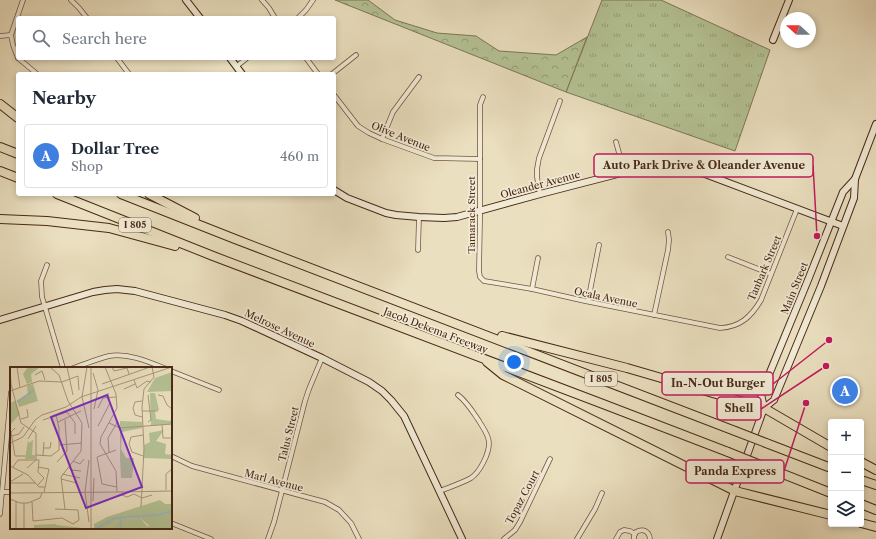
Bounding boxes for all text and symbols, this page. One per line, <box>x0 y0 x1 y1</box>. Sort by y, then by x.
north arrow <box>780 12 816 48</box>
search box <box>16 16 336 60</box>
icon: search <box>30 27 52 49</box>
text: Search here <box>62 29 147 48</box>
text: Nearby <box>32 88 96 108</box>
street label: Olive Avenue <box>369 119 433 154</box>
text: Dollar Tree <box>71 139 159 158</box>
text: A <box>41 148 51 164</box>
text: 460 m <box>280 148 319 164</box>
callout: Auto Park Drive & Oleander Avenue <box>594 154 813 177</box>
text: Shop <box>71 158 103 174</box>
text: Auto Park Drive & Oleander Avenue <box>602 158 806 172</box>
street label: Oleander Avenue <box>499 168 582 201</box>
street label: Tamarack Street <box>465 176 478 254</box>
road number: I 805 <box>119 218 151 232</box>
street label: Tanbark Street <box>745 233 784 303</box>
street label: Main Street <box>778 260 811 316</box>
street label: Ocala Avenue <box>573 284 639 311</box>
street label: Jacob Dekema Freeway <box>380 304 490 357</box>
street label: Melrose Avenue <box>242 306 318 351</box>
your location <box>504 352 524 372</box>
inset map <box>10 367 172 529</box>
road number: I 805 <box>585 372 617 386</box>
callout: In-N-Out Burger <box>662 372 773 395</box>
text: In-N-Out Burger <box>671 376 766 390</box>
pin: A <box>832 376 858 406</box>
callout: Shell <box>717 397 761 420</box>
text: Shell <box>725 401 754 415</box>
street label: Talus Street <box>275 405 302 463</box>
map controls <box>828 419 864 527</box>
button: + <box>828 419 864 455</box>
button: − <box>828 455 864 491</box>
callout: Panda Express <box>686 460 784 483</box>
text: Panda Express <box>694 464 776 478</box>
street label: Marl Avenue <box>243 466 305 495</box>
street label: Topaz Court <box>503 467 542 527</box>
button: layers <box>828 491 864 527</box>

